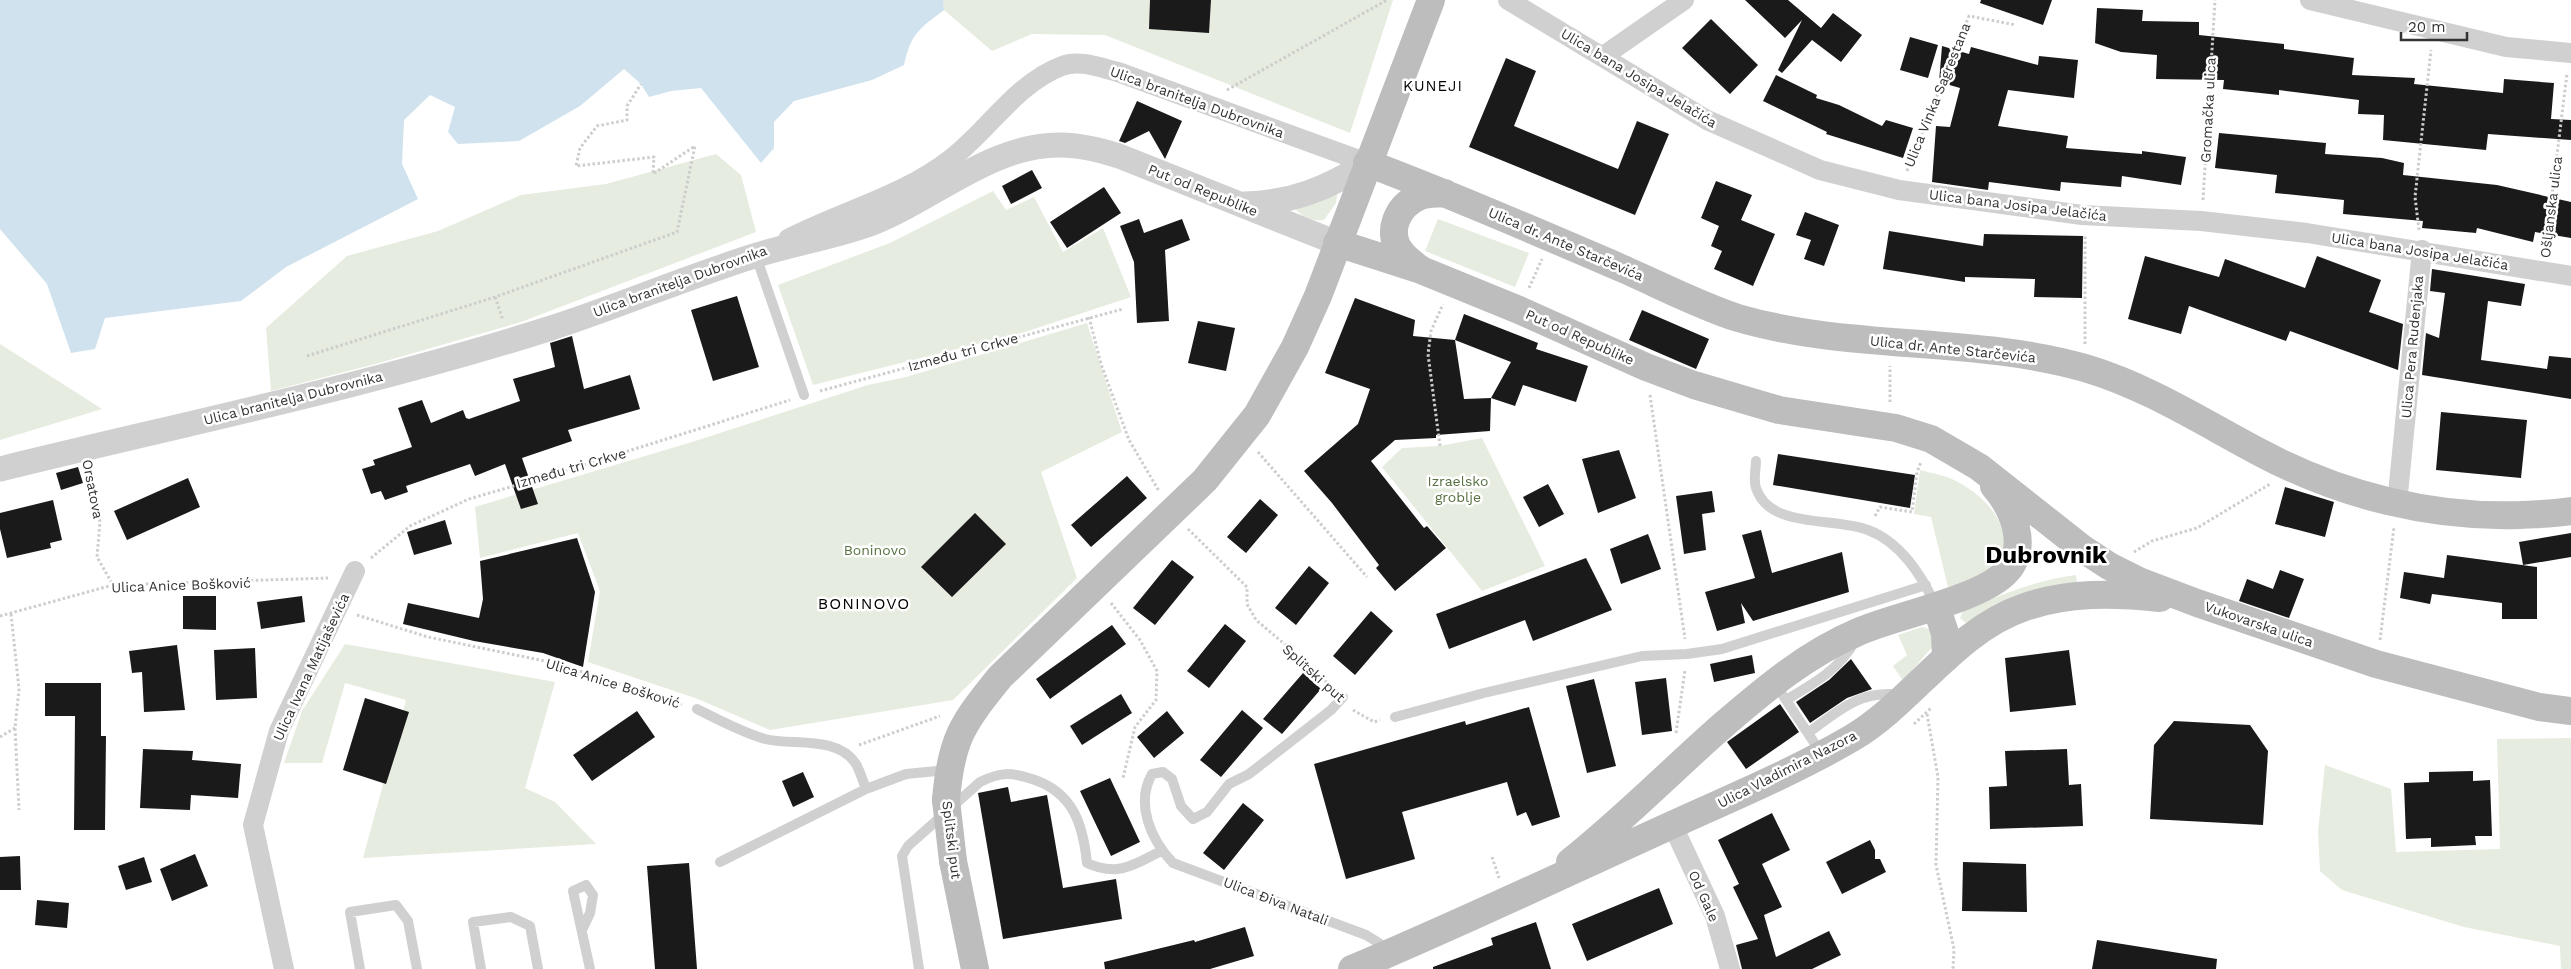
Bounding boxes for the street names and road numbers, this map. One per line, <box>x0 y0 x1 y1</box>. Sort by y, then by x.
street label: Ulica Vinka Sagrestana <box>1901 20 1973 170</box>
street label: Ulica bana Josipa Jelačića <box>1558 25 1720 131</box>
street label: Gromačka ulica <box>2197 57 2219 163</box>
street label: Ulica branitelja Dubrovnika <box>1108 63 1286 141</box>
street label: Ošljanska ulica <box>2537 155 2565 259</box>
street label: Put od Republike <box>1146 161 1260 219</box>
street label: Ulica bana Josipa Jelačića <box>1928 186 2108 224</box>
street label: Ulica dr. Ante Starčevića <box>1486 204 1646 284</box>
street label: Ulica bana Josipa Jelačića <box>2330 229 2510 273</box>
street label: Ulica branitelja Dubrovnika <box>591 242 769 320</box>
street label: Ulica Pera Rudenjaka <box>2398 275 2426 419</box>
street label: Put od Republike <box>1523 306 1637 368</box>
street label: Između tri Crkve <box>906 330 1020 374</box>
street label: Ulica dr. Ante Starčevića <box>1869 332 2037 366</box>
street label: Ulica branitelja Dubrovnika <box>202 368 384 428</box>
street label: Između tri Crkve <box>514 445 628 491</box>
street label: Orsatova <box>79 458 107 520</box>
street label: Ulica Anice Bošković <box>111 575 251 595</box>
street label: Ulica Ivana Matijaševića <box>270 591 352 743</box>
street label: Vukovarska ulica <box>2203 598 2315 650</box>
street label: Splitski put <box>1279 641 1349 705</box>
street label: Ulica Anice Bošković <box>544 655 682 711</box>
street label: Ulica Vladimira Nazora <box>1715 727 1859 811</box>
street label: Splitski put <box>939 800 965 880</box>
street label: Od Gale <box>1686 868 1722 924</box>
street label: Ulica Điva Natali <box>1221 874 1331 928</box>

